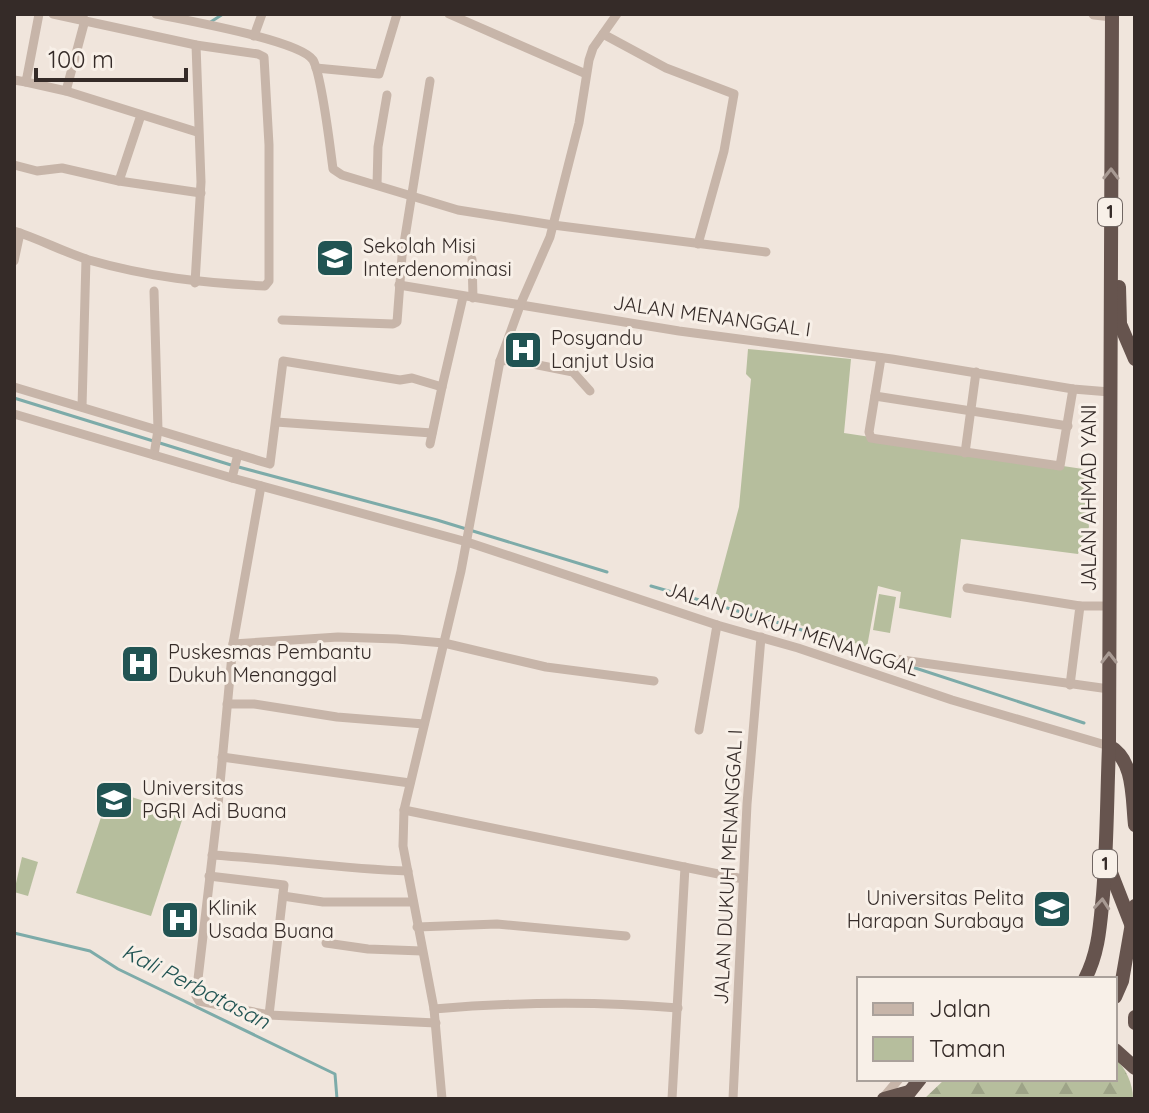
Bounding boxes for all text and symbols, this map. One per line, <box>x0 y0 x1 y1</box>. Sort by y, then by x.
scale bar <box>36 32 186 82</box>
text: 100 m <box>48 44 114 74</box>
one-way arrow <box>1102 167 1120 180</box>
road number: 1 <box>1098 198 1122 226</box>
place label: Sekolah Misi Interdenominasi <box>363 233 512 281</box>
school or university icon: Sekolah Misi Interdenominasi <box>314 237 356 279</box>
street label: JALAN MENANGGAL I <box>612 289 813 342</box>
place label: Posyandu Lanjut Usia <box>551 325 654 373</box>
hospital icon: Posyandu Lanjut Usia <box>502 329 544 371</box>
street label: JALAN AHMAD YANI <box>1076 404 1101 592</box>
street label: JALAN DUKUH MENANGGAL <box>662 576 922 681</box>
place label: Puskesmas Pembantu Dukuh Menanggal <box>168 639 372 687</box>
hospital icon: Puskesmas Pembantu Dukuh Menanggal <box>119 643 161 685</box>
one-way arrow <box>1100 651 1118 664</box>
street label: JALAN DUKUH MENANGGAL I <box>708 729 747 1005</box>
place label: Universitas PGRI Adi Buana <box>142 775 287 823</box>
school or university icon: Universitas PGRI Adi Buana <box>93 779 135 821</box>
road number: 1 <box>1093 850 1117 878</box>
place label: Universitas Pelita Harapan Surabaya <box>847 885 1024 933</box>
school or university icon: Universitas Pelita Harapan Surabaya <box>1031 888 1073 930</box>
place label: Klinik Usada Buana <box>208 895 334 943</box>
one-way arrow <box>1093 897 1110 910</box>
hospital icon: Klinik Usada Buana <box>159 899 201 941</box>
water label: Kali Perbatasan <box>118 937 276 1036</box>
legend <box>857 977 1117 1081</box>
text: Jalan <box>929 993 991 1023</box>
text: Taman <box>929 1033 1006 1063</box>

